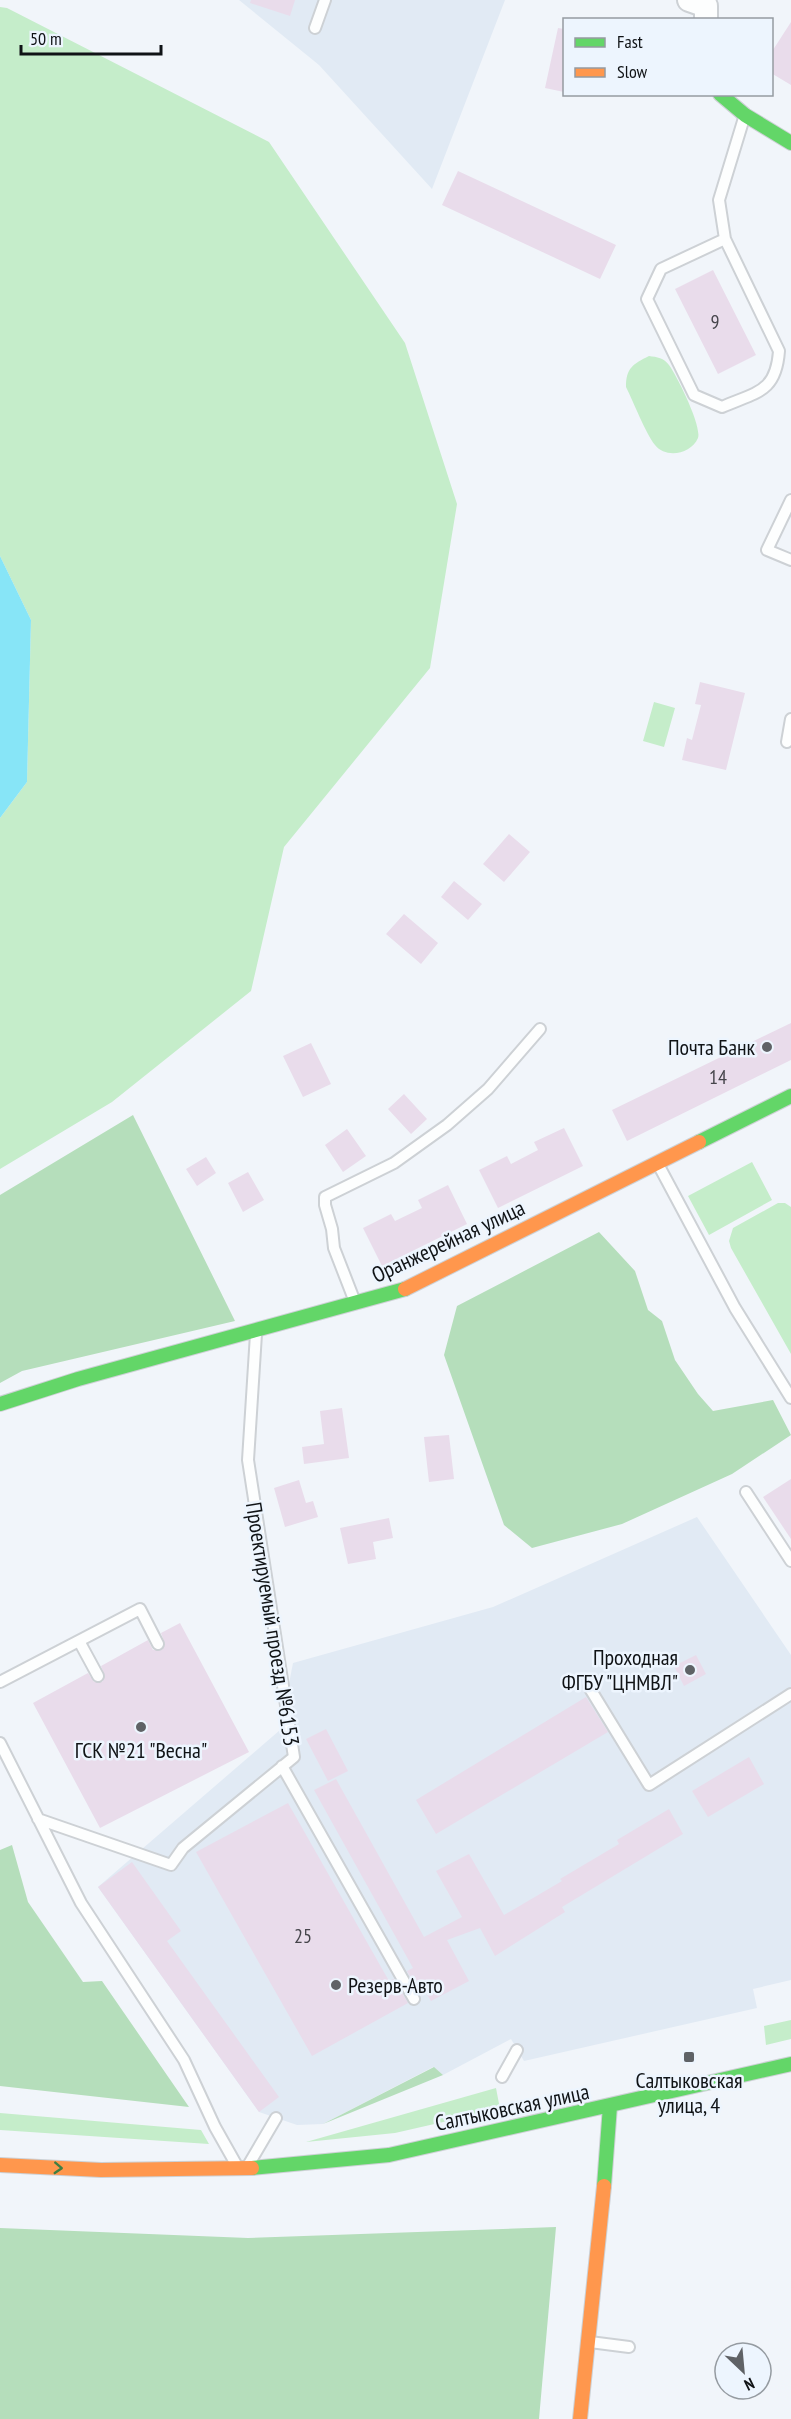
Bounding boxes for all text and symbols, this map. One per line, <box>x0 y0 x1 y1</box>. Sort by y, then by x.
scale bar <box>21 18 160 56</box>
legend <box>563 18 773 96</box>
text: 50 m <box>30 27 62 50</box>
text: Fast <box>617 30 643 53</box>
text: Slow <box>617 60 648 83</box>
house number: 9 <box>711 309 720 335</box>
place label: Почта Банк <box>668 1033 755 1061</box>
marker: Почта Банк <box>760 1040 774 1054</box>
house number: 14 <box>709 1064 727 1090</box>
street label: Оранжерейная улица <box>367 1193 529 1289</box>
street label: Проектируемый проезд №6153 <box>240 1500 306 1748</box>
place label: Проходная ФГБУ "ЦНМВЛ" <box>562 1643 678 1696</box>
marker: Проходная ФГБУ "ЦНМВЛ" <box>683 1663 697 1677</box>
marker: ГСК №21 "Весна" <box>134 1720 148 1734</box>
place label: ГСК №21 "Весна" <box>75 1736 207 1764</box>
house number: 25 <box>294 1923 312 1949</box>
place label: Резерв-Авто <box>348 1971 443 1999</box>
marker: Резерв-Авто <box>329 1978 343 1992</box>
marker: Салтыковская улица, 4 <box>682 2050 696 2064</box>
place label: Салтыковская улица, 4 <box>635 2066 743 2119</box>
street label: Салтыковская улица <box>432 2077 592 2137</box>
one-way arrow <box>54 2161 63 2174</box>
north arrow <box>713 2341 773 2401</box>
text: N <box>741 2374 758 2395</box>

